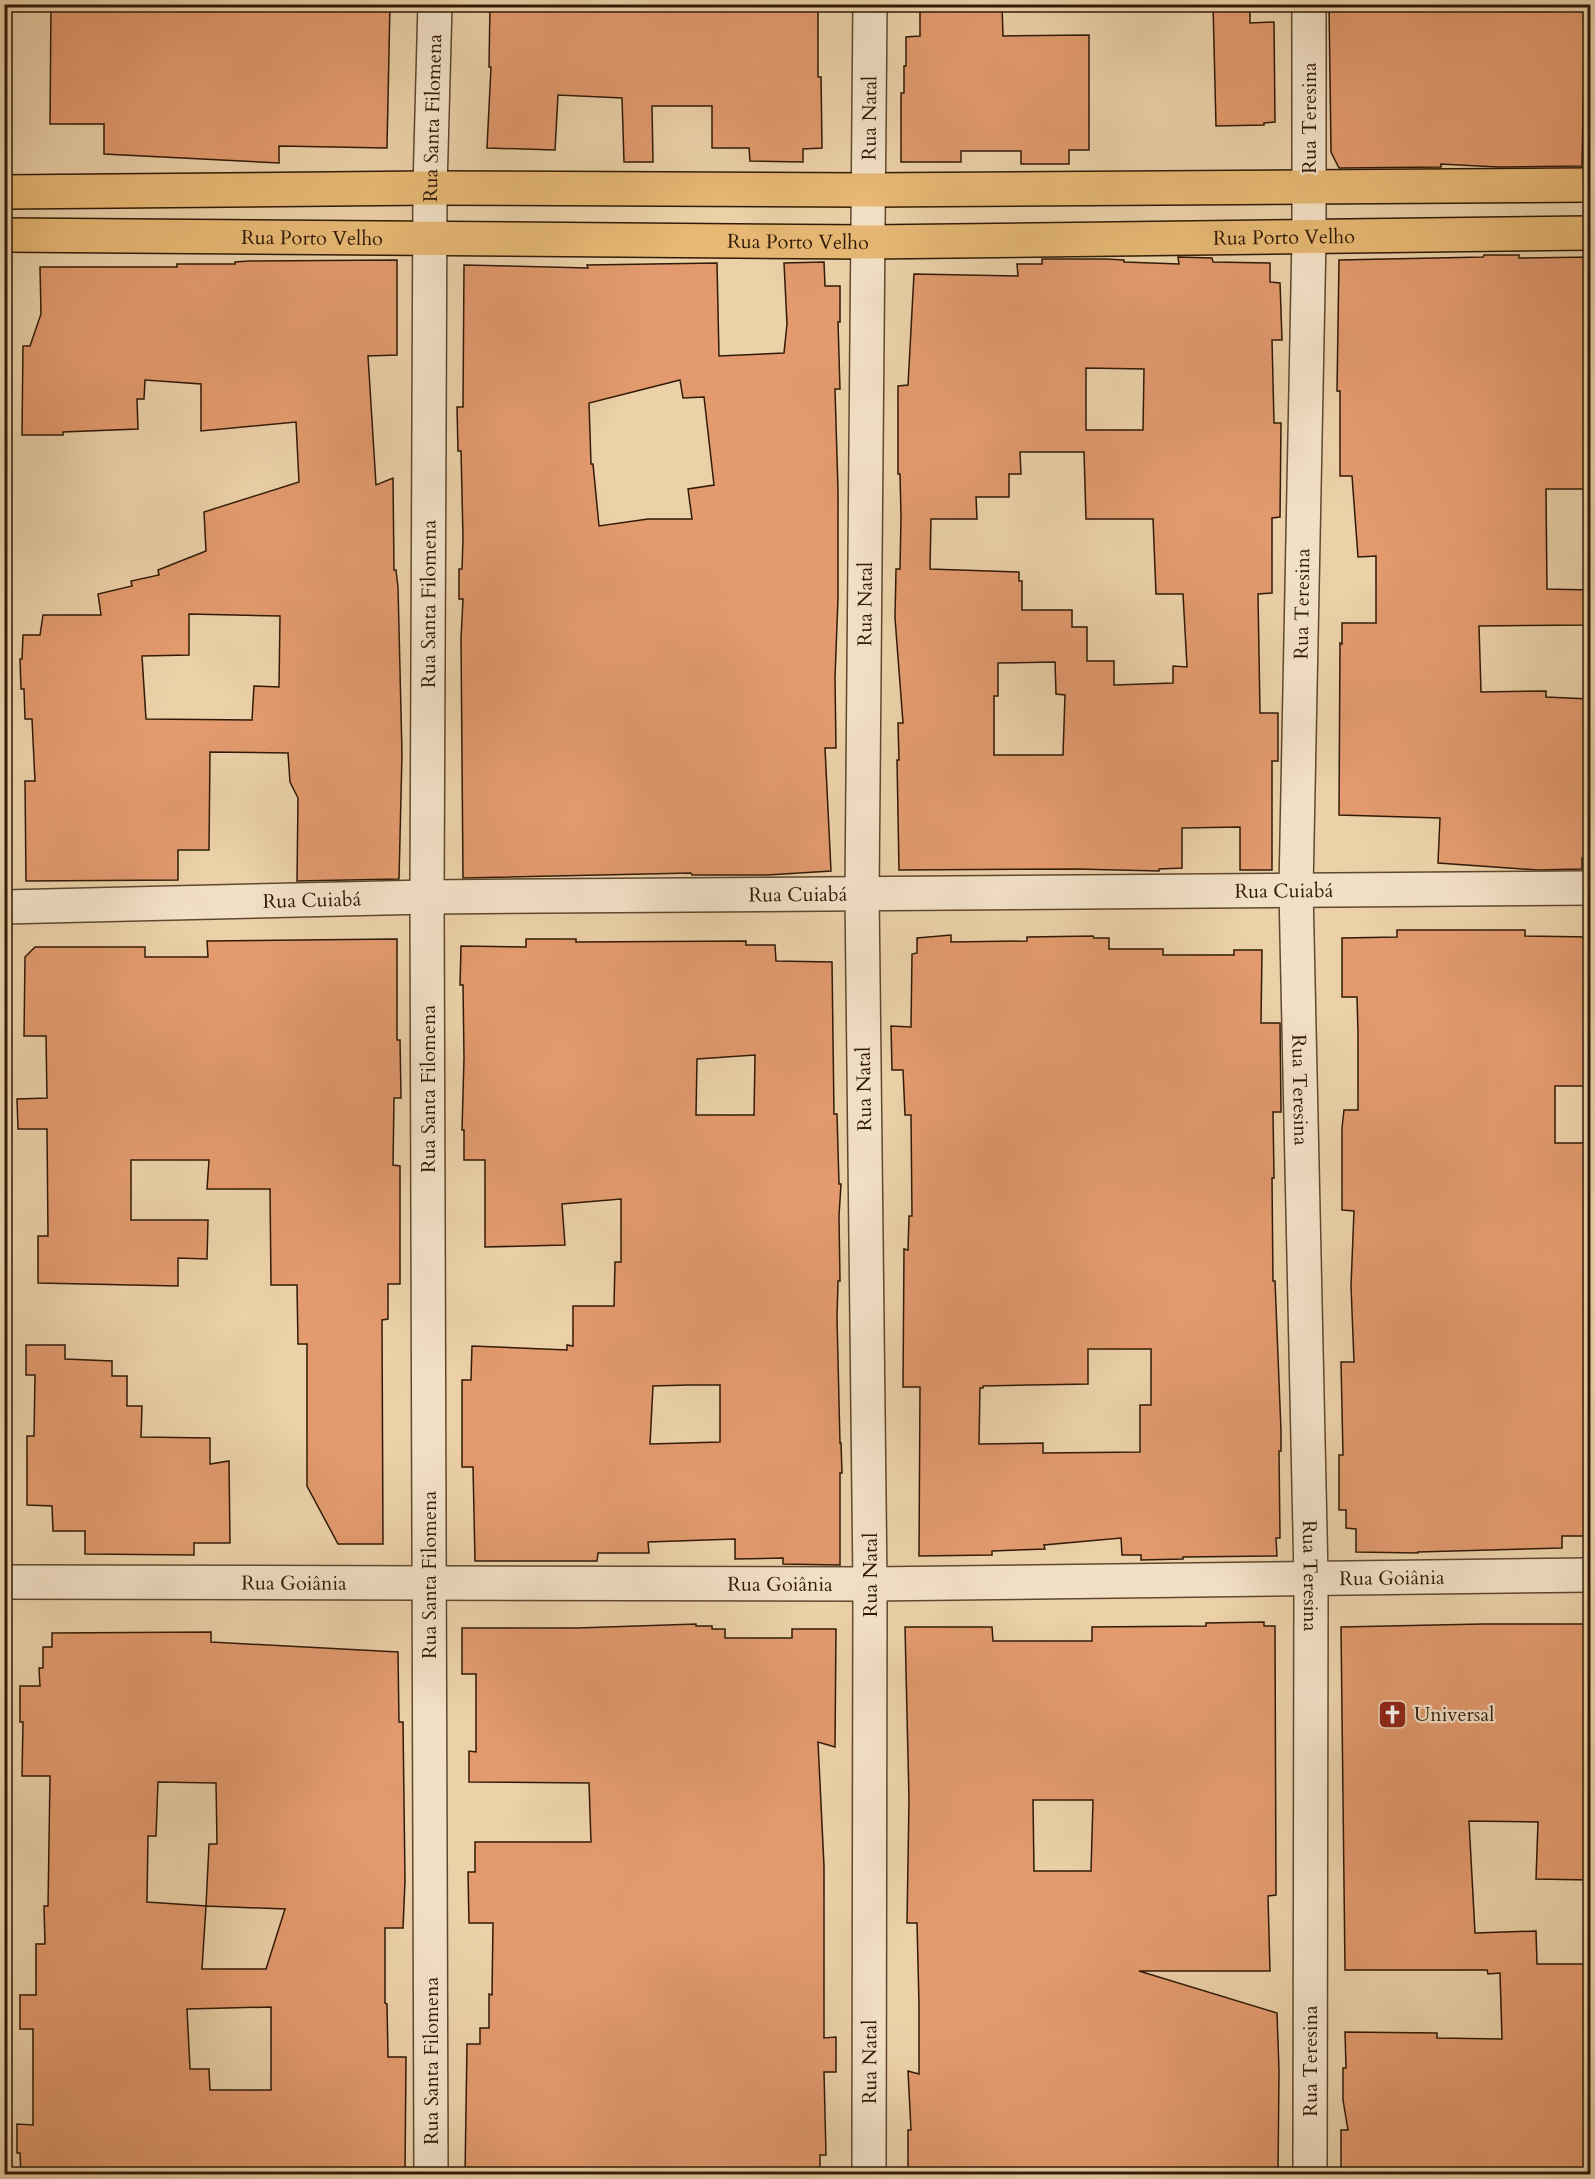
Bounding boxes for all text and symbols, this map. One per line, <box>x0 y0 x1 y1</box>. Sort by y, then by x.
street label: Rua Santa Filomena <box>416 33 448 202</box>
street label: Rua Teresina <box>1296 62 1323 174</box>
street label: Rua Natal <box>855 76 883 161</box>
street label: Rua Porto Velho <box>1213 222 1355 251</box>
street label: Rua Porto Velho <box>241 223 383 252</box>
street label: Rua Porto Velho <box>727 227 869 256</box>
street label: Rua Santa Filomena <box>414 519 442 688</box>
street label: Rua Teresina <box>1288 548 1316 660</box>
street label: Rua Natal <box>851 562 878 647</box>
street label: Rua Cuiabá <box>1234 876 1334 904</box>
street label: Rua Cuiabá <box>748 880 848 908</box>
street label: Rua Cuiabá <box>262 885 362 914</box>
street label: Rua Santa Filomena <box>415 1005 442 1173</box>
street label: Rua Teresina <box>1286 1034 1315 1146</box>
street label: Rua Natal <box>850 1046 878 1132</box>
street label: Rua Santa Filomena <box>416 1491 443 1659</box>
street label: Rua Teresina <box>1296 1520 1325 1632</box>
street label: Rua Natal <box>857 1533 884 1617</box>
street label: Rua Goiânia <box>1339 1563 1445 1592</box>
street label: Rua Goiânia <box>241 1569 347 1596</box>
street label: Rua Goiânia <box>727 1570 833 1597</box>
church icon: Universal <box>1377 1698 1409 1730</box>
place label: Universal <box>1414 1701 1494 1728</box>
street label: Rua Santa Filomena <box>418 1977 445 2145</box>
street label: Rua Teresina <box>1297 2005 1324 2117</box>
street label: Rua Natal <box>856 2020 883 2104</box>

